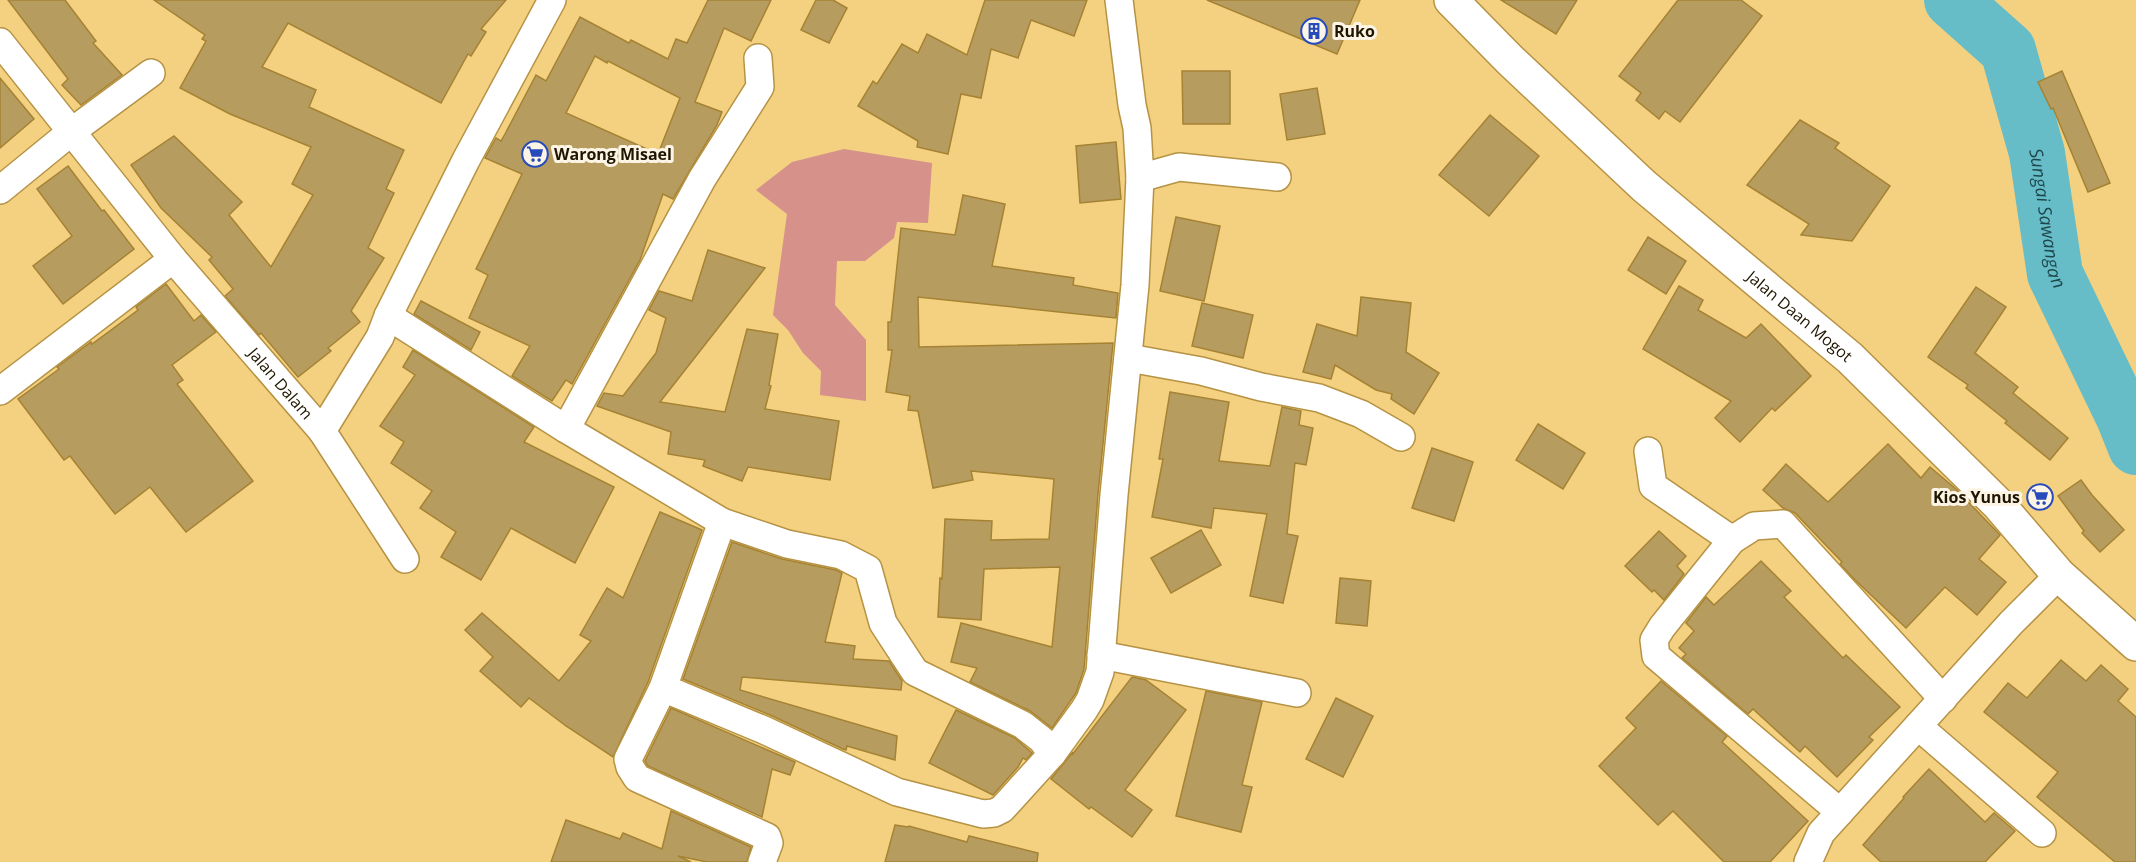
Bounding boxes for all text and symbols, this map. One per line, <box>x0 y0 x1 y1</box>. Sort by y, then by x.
building icon: Ruko <box>1299 16 1329 46</box>
place label: Ruko <box>1334 20 1375 42</box>
supermarket icon: Warong Misael <box>520 139 550 169</box>
place label: Warong Misael <box>554 143 672 165</box>
water label: Sungai Sawangan <box>2024 145 2072 292</box>
street label: Jalan Daan Mogot <box>1741 264 1858 367</box>
street label: Jalan Dalam <box>242 341 318 424</box>
supermarket icon: Kios Yunus <box>2025 482 2055 512</box>
place label: Kios Yunus <box>1933 486 2020 508</box>

